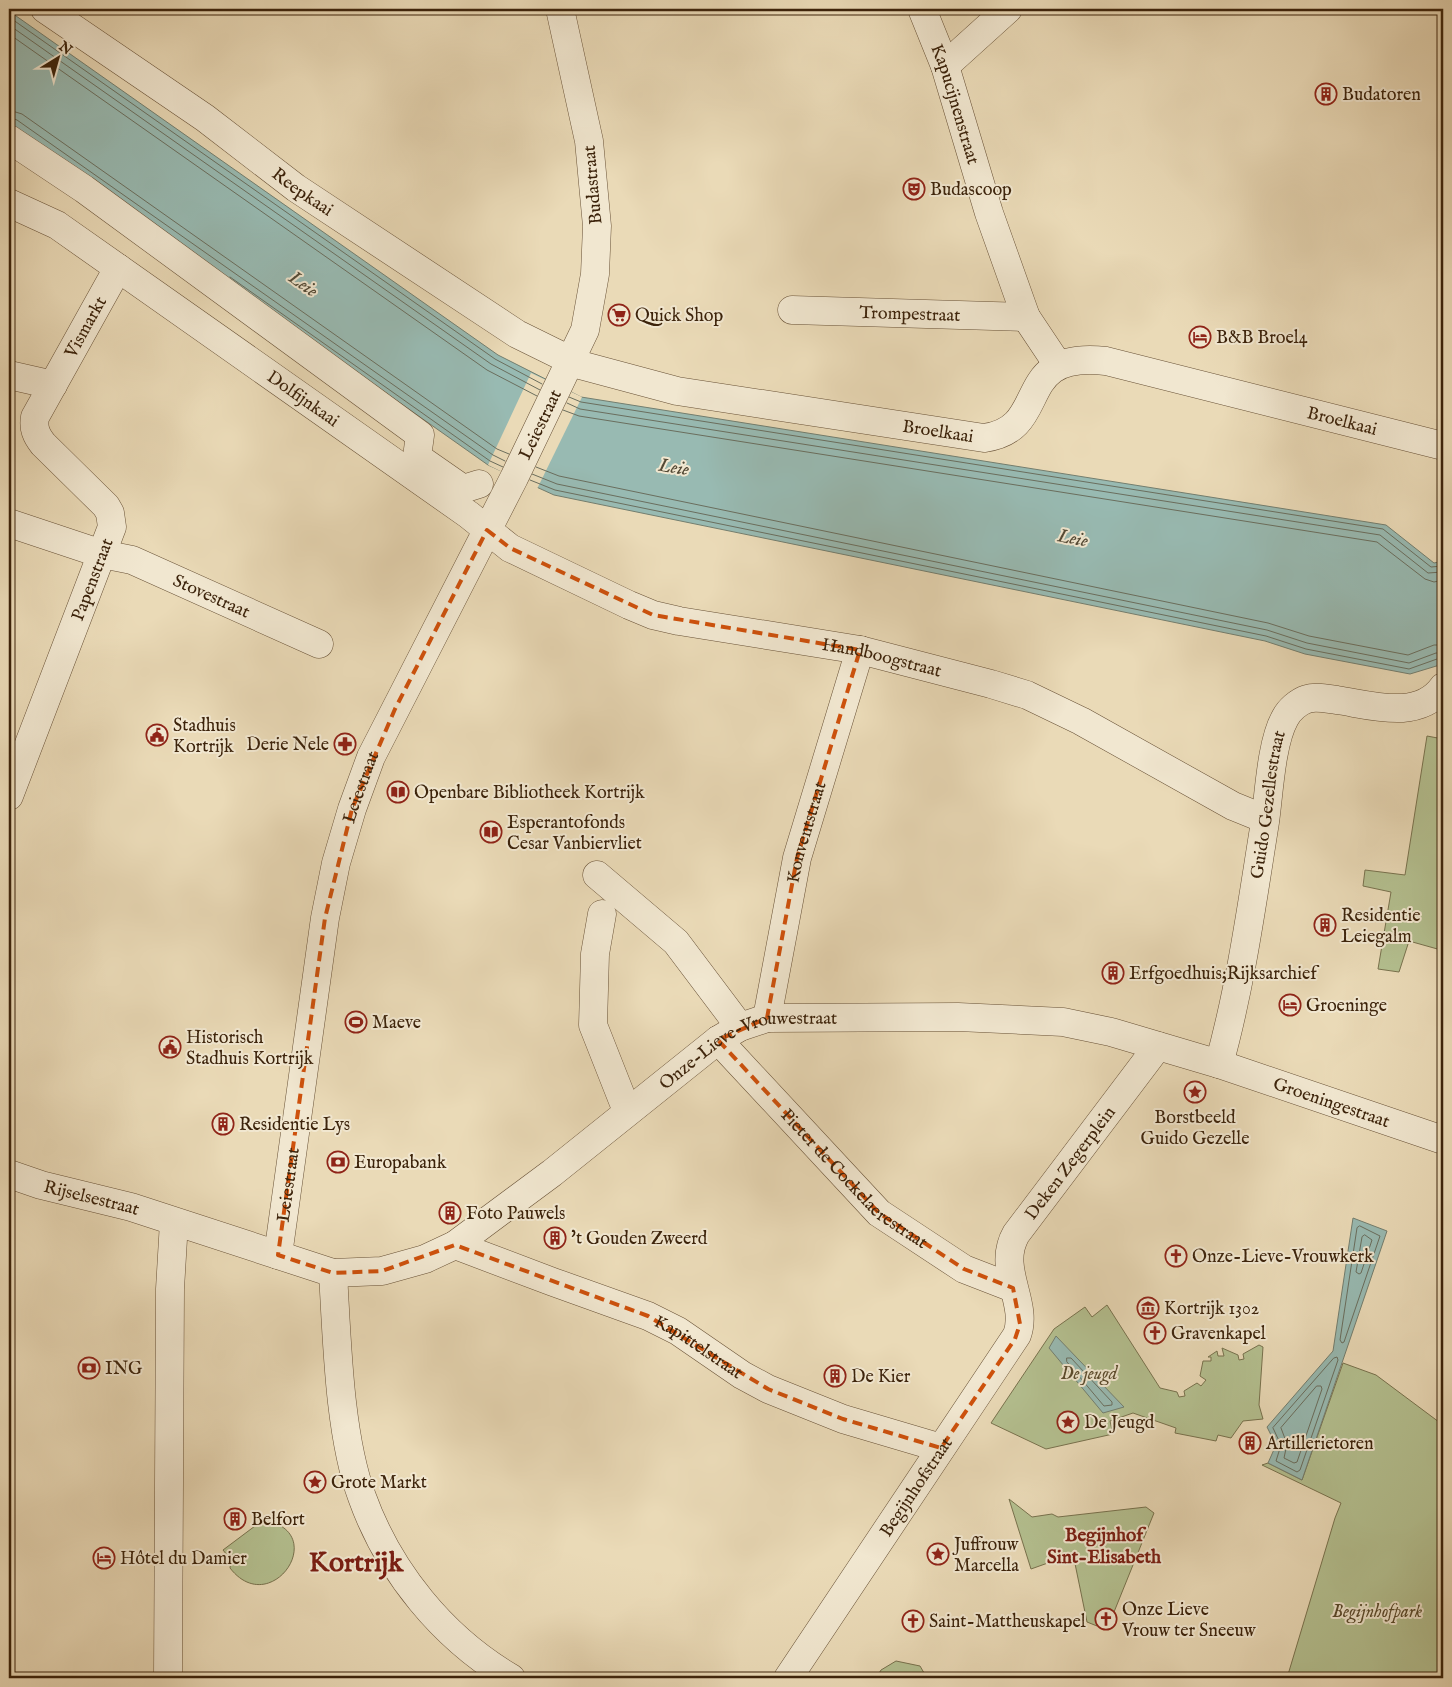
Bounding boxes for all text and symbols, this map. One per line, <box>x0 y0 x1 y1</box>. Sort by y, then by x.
north arrow <box>32 32 82 82</box>
text: N <box>54 37 75 59</box>
street label: Kapucijnenstraat <box>924 41 984 167</box>
building icon: Budatoren <box>1314 82 1338 106</box>
place label: Budatoren <box>1342 84 1421 107</box>
street label: Budastraat <box>579 144 608 225</box>
street label: Reepkaai <box>266 163 337 222</box>
theatre icon: Budascoop <box>902 177 926 201</box>
place label: Budascoop <box>930 179 1012 202</box>
water label: Leie <box>283 265 323 304</box>
street label: Vismarkt <box>60 293 113 363</box>
street label: Trompestraat <box>859 302 961 328</box>
supermarket icon: Quick Shop <box>607 303 631 327</box>
place label: Quick Shop <box>635 305 724 328</box>
hotel icon: B&B Broel4 <box>1188 325 1212 349</box>
place label: B&B Broel4 <box>1216 327 1308 350</box>
street label: Dolfijnkaai <box>262 366 343 433</box>
street label: Leiestraat <box>514 386 568 464</box>
street label: Broelkaai <box>1304 402 1379 442</box>
street label: Broelkaai <box>901 416 975 449</box>
water label: Leie <box>656 454 691 482</box>
water label: Leie <box>1054 524 1091 554</box>
street label: Papenstraat <box>67 535 120 624</box>
street label: Stovestraat <box>169 570 253 624</box>
street label: Handboogstraat <box>820 634 944 684</box>
place label: Stadhuis Kortrijk <box>173 715 236 759</box>
public building icon: Stadhuis Kortrijk <box>145 723 169 747</box>
street label: Guido Gezellestraat <box>1246 728 1292 881</box>
pharmacy icon: Derie Nele <box>333 732 357 756</box>
place label: Derie Nele <box>246 734 329 757</box>
street label: Leiestraat <box>338 748 385 826</box>
street label: Konventstraat <box>783 779 833 885</box>
library icon: Openbare Bibliotheek Kortrijk <box>386 780 410 804</box>
place label: Openbare Bibliotheek Kortrijk <box>414 782 645 805</box>
place label: Esperantofonds Cesar Vanbiervliet <box>507 812 642 856</box>
library icon: Esperantofonds Cesar Vanbiervliet <box>479 820 503 844</box>
place label: Residentie Leiegalm <box>1341 905 1421 949</box>
building icon: Residentie Leiegalm <box>1313 913 1337 937</box>
building icon: Erfgoedhuis;Rijksarchief <box>1101 961 1125 985</box>
place label: Erfgoedhuis;Rijksarchief <box>1129 963 1320 986</box>
hotel icon: Groeninge <box>1278 993 1302 1017</box>
place label: Groeninge <box>1306 995 1387 1018</box>
street label: Onze-Lieve-Vrouwestraat <box>655 1008 837 1096</box>
sports icon: Maeve <box>344 1010 368 1034</box>
place label: Maeve <box>372 1012 421 1035</box>
place label: Historisch Stadhuis Kortrijk <box>186 1027 314 1071</box>
public building icon: Historisch Stadhuis Kortrijk <box>158 1035 182 1059</box>
street label: Groeningestraat <box>1270 1073 1392 1134</box>
place icon: Borstbeeld Guido Gezelle <box>1183 1080 1207 1104</box>
street label: Deken Zegerplein <box>1021 1102 1122 1225</box>
street label: Pieter de Cockelaerestraat <box>775 1105 931 1255</box>
place label: Borstbeeld Guido Gezelle <box>1141 1107 1249 1151</box>
building icon: Residentie Lys <box>211 1112 235 1136</box>
place label: Residentie Lys <box>239 1114 350 1137</box>
street label: Leiestraat <box>273 1146 306 1224</box>
bank icon: Europabank <box>326 1150 350 1174</box>
place label: Europabank <box>354 1152 447 1175</box>
street label: Rijselsestraat <box>41 1176 142 1222</box>
building icon: Foto Pauwels <box>438 1201 462 1225</box>
place label: Foto Pauwels <box>466 1203 565 1226</box>
building icon: 't Gouden Zweerd <box>543 1226 567 1250</box>
place label: 't Gouden Zweerd <box>571 1228 708 1251</box>
church icon: Onze-Lieve-Vrouwkerk <box>1164 1244 1188 1268</box>
place label: Onze-Lieve-Vrouwkerk <box>1192 1246 1374 1269</box>
museum icon: Kortrijk 1302 <box>1136 1296 1160 1320</box>
place label: Kortrijk 1302 <box>1164 1298 1259 1321</box>
street label: Kapittelstraat <box>650 1311 747 1385</box>
church icon: Gravenkapel <box>1143 1321 1167 1345</box>
place label: Gravenkapel <box>1171 1323 1266 1346</box>
bank icon: ING <box>77 1356 101 1380</box>
place label: ING <box>105 1358 143 1381</box>
park label: De jeugd <box>1061 1363 1119 1386</box>
building icon: De Kier <box>823 1364 847 1388</box>
place label: De Kier <box>851 1366 911 1389</box>
place icon: De Jeugd <box>1056 1410 1080 1434</box>
place label: De Jeugd <box>1084 1412 1155 1435</box>
building icon: Artillerietoren <box>1238 1431 1262 1455</box>
street label: Begijnhofstraat <box>875 1433 958 1542</box>
place label: Artillerietoren <box>1265 1433 1374 1456</box>
place icon: Grote Markt <box>303 1470 327 1494</box>
place label: Grote Markt <box>331 1472 427 1495</box>
building icon: Belfort <box>223 1507 247 1531</box>
place label: Belfort <box>251 1509 305 1532</box>
district label: Begijnhof Sint-Elisabeth <box>1047 1524 1162 1570</box>
place label: Juffrouw Marcella <box>952 1534 1019 1578</box>
place icon: Juffrouw Marcella <box>926 1542 950 1566</box>
hotel icon: Hôtel du Damier <box>92 1546 116 1570</box>
district label: Kortrijk <box>309 1546 404 1581</box>
place label: Hôtel du Damier <box>120 1548 247 1571</box>
place label: Onze Lieve Vrouw ter Sneeuw <box>1121 1599 1257 1643</box>
park label: Begijnhofpark <box>1332 1601 1422 1624</box>
church icon: Onze Lieve Vrouw ter Sneeuw <box>1094 1607 1118 1631</box>
church icon: Saint-Mattheuskapel <box>901 1609 925 1633</box>
place label: Saint-Mattheuskapel <box>929 1611 1086 1634</box>

